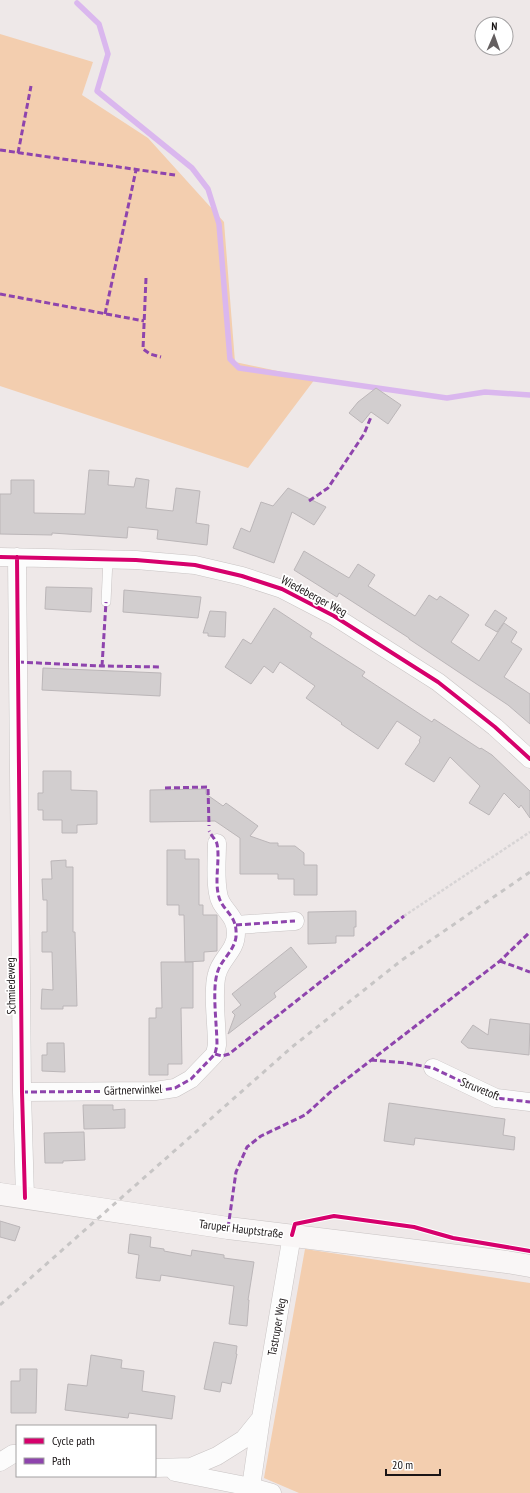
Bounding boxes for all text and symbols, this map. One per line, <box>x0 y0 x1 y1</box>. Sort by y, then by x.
north arrow <box>474 16 514 56</box>
text: N <box>491 19 498 33</box>
street label: Wiedeberger Weg <box>279 572 350 619</box>
street label: Schmiedeweg <box>3 957 18 1015</box>
street label: Struvetoft <box>458 1074 503 1103</box>
street label: Gärtnerwinkel <box>104 1081 163 1098</box>
street label: Taruper Hauptstraße <box>198 1216 284 1241</box>
street label: Tastruper Weg <box>264 1297 289 1357</box>
legend <box>16 1425 156 1477</box>
text: Cycle path <box>52 1433 95 1448</box>
scale bar <box>386 1451 440 1477</box>
text: Path <box>52 1453 70 1468</box>
text: 20 m <box>392 1457 413 1472</box>

